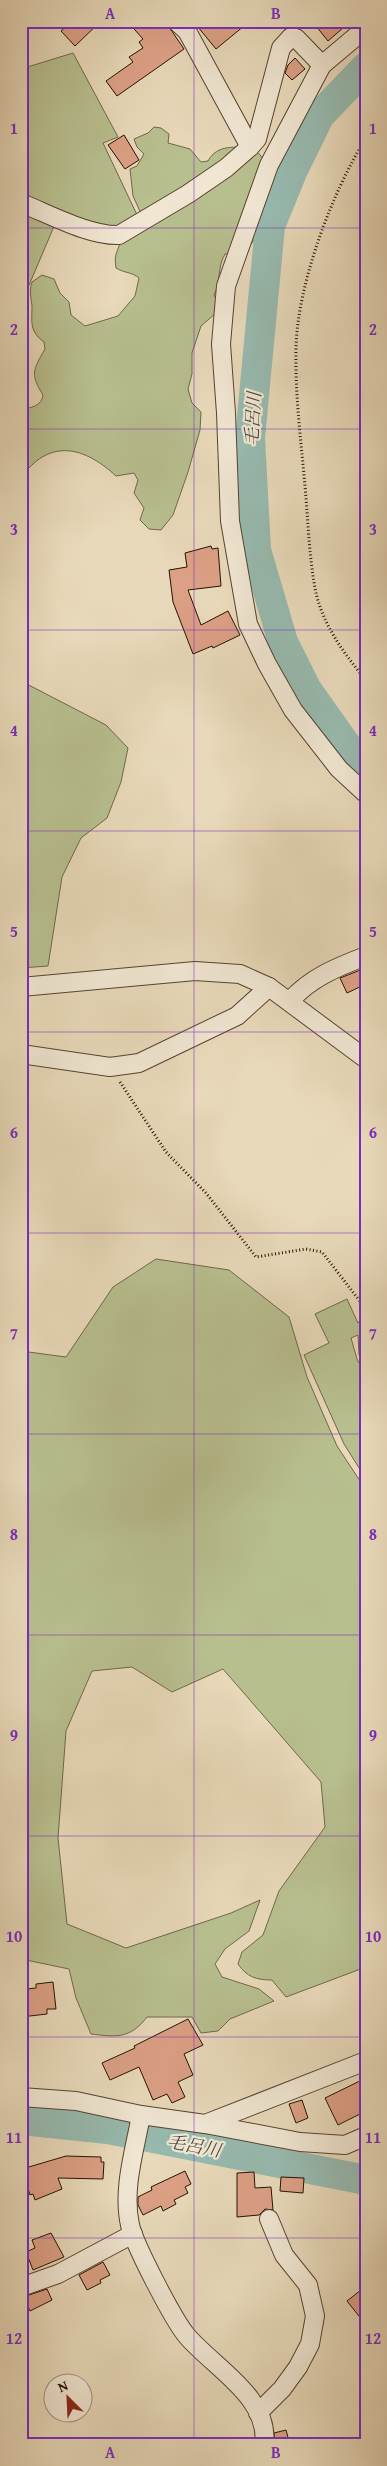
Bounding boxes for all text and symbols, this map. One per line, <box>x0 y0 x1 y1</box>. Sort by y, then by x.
text: A <box>105 1 116 25</box>
text: B <box>271 1 281 25</box>
text: 1 <box>10 116 18 140</box>
text: 1 <box>369 116 377 140</box>
text: 2 <box>10 317 18 341</box>
text: 2 <box>369 317 377 341</box>
water label: 毛呂川 <box>238 389 267 447</box>
text: 3 <box>10 517 18 541</box>
text: 3 <box>369 517 377 541</box>
text: 4 <box>10 718 18 742</box>
text: 4 <box>369 718 377 742</box>
text: 5 <box>10 919 18 943</box>
text: 5 <box>369 919 377 943</box>
text: 6 <box>10 1120 18 1144</box>
text: 6 <box>369 1120 377 1144</box>
text: 7 <box>10 1321 18 1345</box>
text: 7 <box>369 1321 377 1345</box>
text: 8 <box>10 1522 18 1546</box>
text: 8 <box>369 1522 377 1546</box>
text: 9 <box>10 1723 18 1747</box>
text: 9 <box>369 1723 377 1747</box>
text: 10 <box>6 1924 22 1948</box>
text: 10 <box>365 1924 381 1948</box>
text: 11 <box>6 2125 22 2149</box>
text: 11 <box>365 2125 381 2149</box>
water label: 毛呂川 <box>165 2127 225 2164</box>
text: 12 <box>6 2326 22 2350</box>
text: 12 <box>365 2326 381 2350</box>
north arrow <box>42 2374 92 2424</box>
text: N <box>54 2375 72 2397</box>
text: A <box>105 2440 116 2464</box>
text: B <box>271 2440 281 2464</box>

